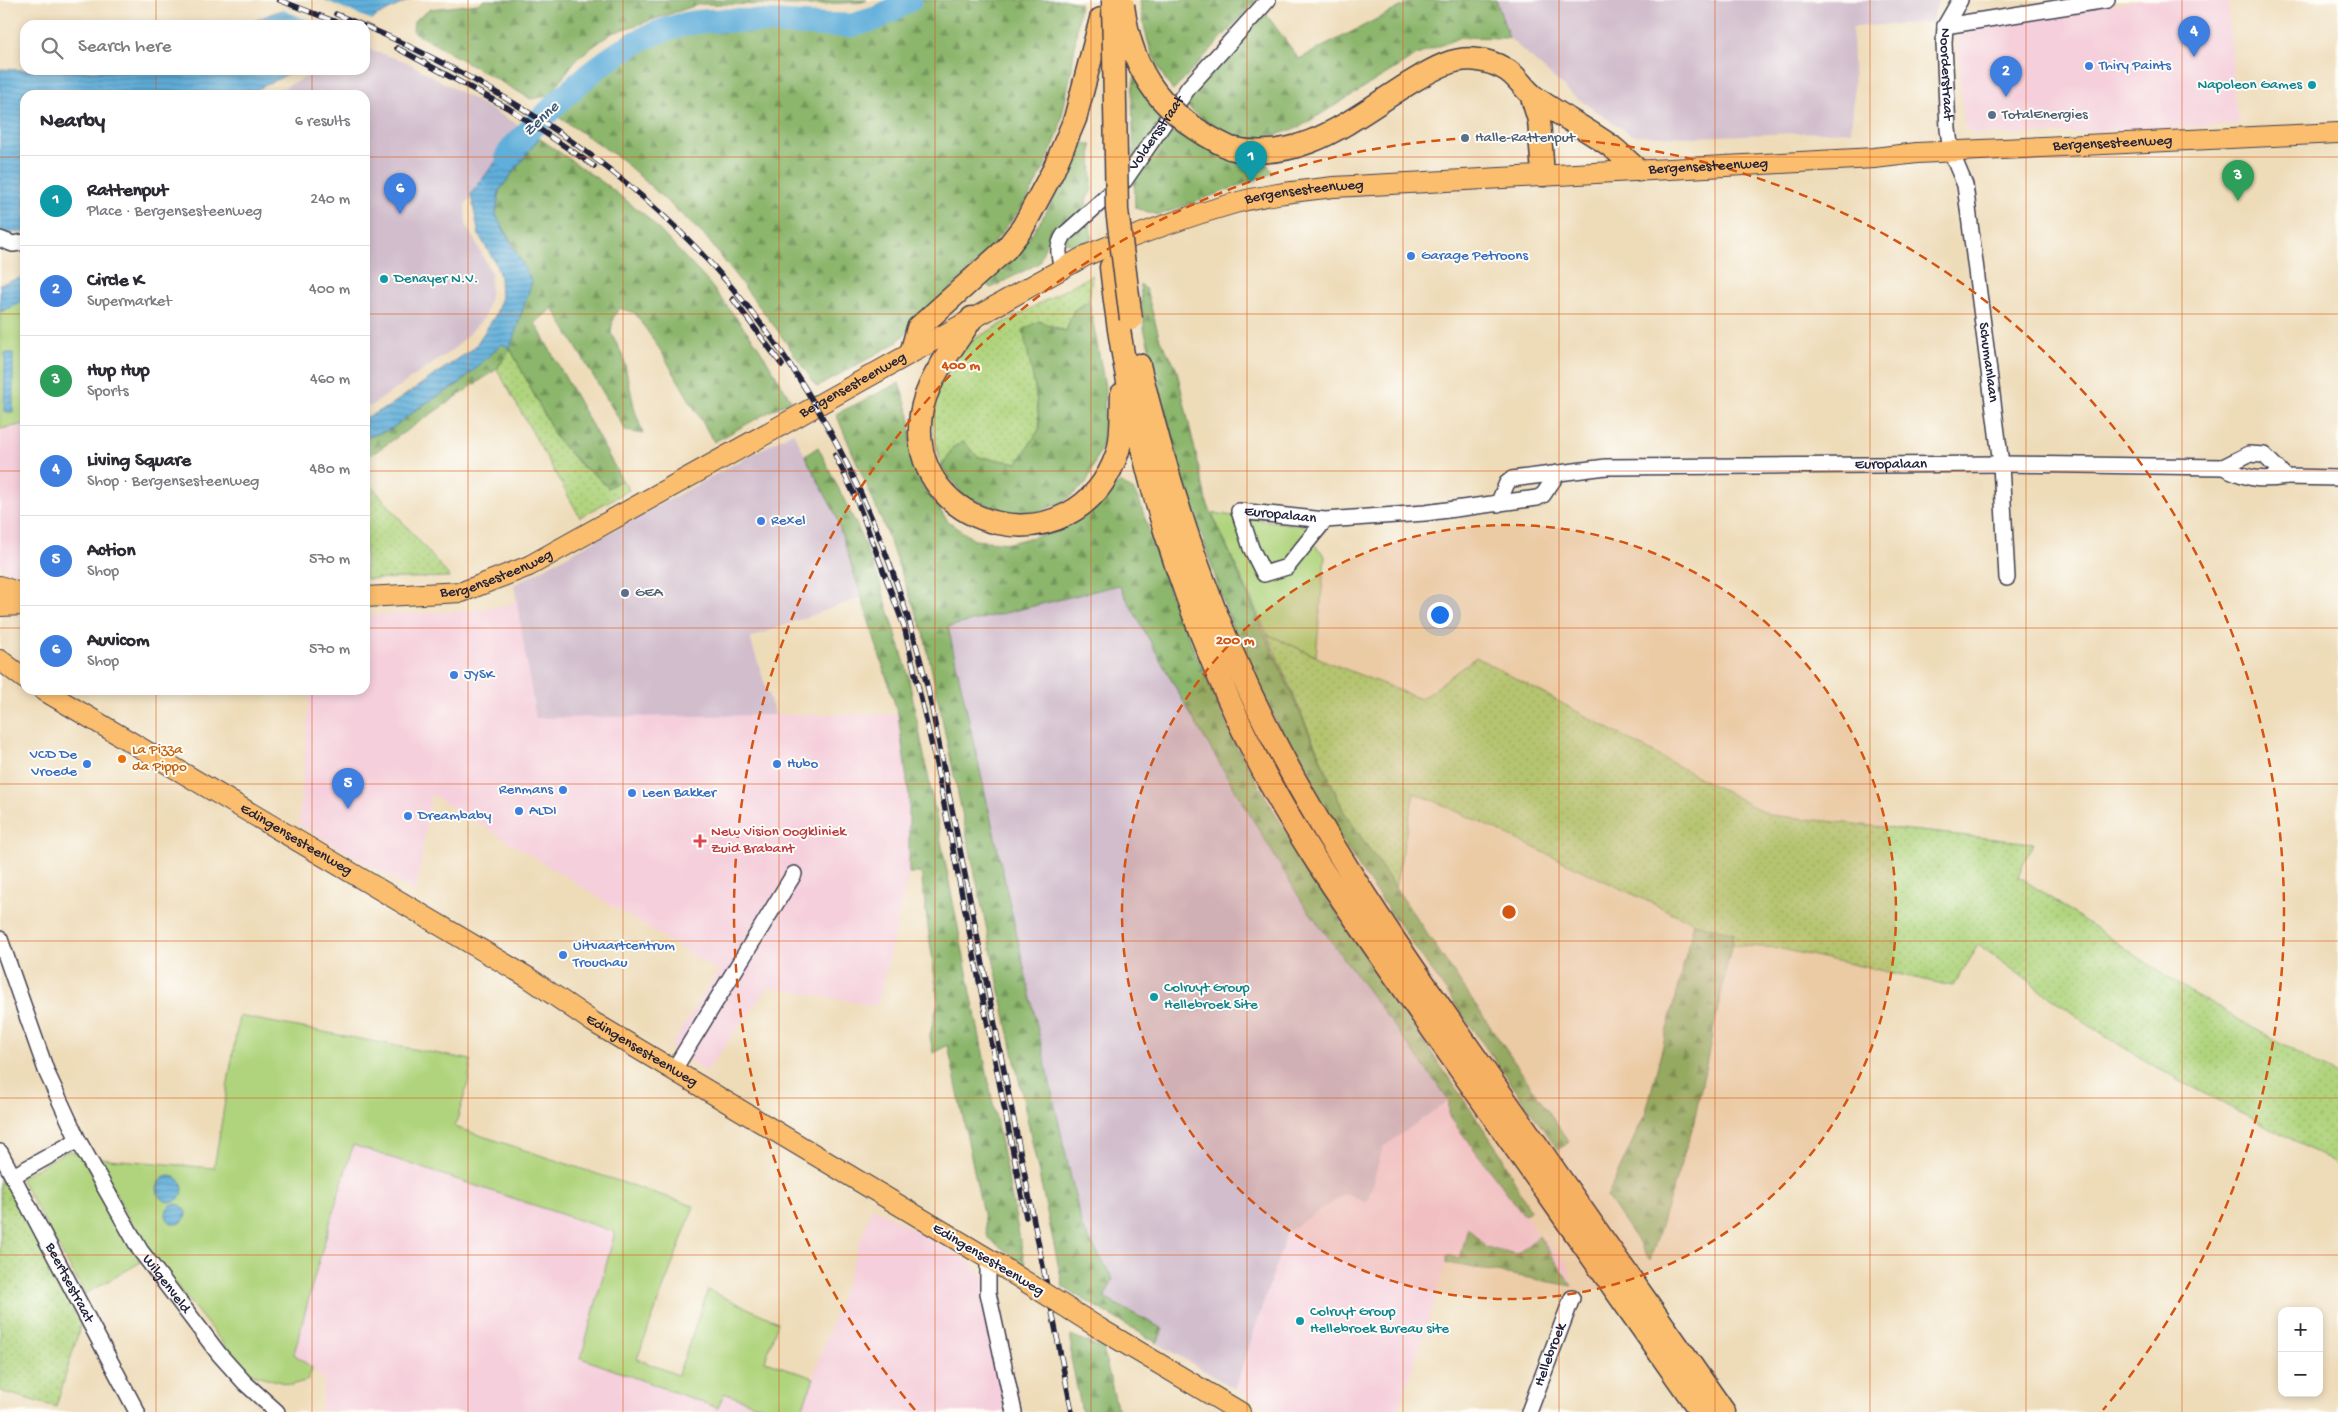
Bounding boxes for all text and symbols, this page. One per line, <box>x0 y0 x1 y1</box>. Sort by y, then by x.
pin: 4 <box>2178 16 2210 57</box>
search box <box>20 20 370 75</box>
street label: Noorderstraat <box>1935 27 1957 122</box>
icon: search <box>38 34 66 62</box>
text: Search here <box>78 36 172 59</box>
pin: 2 <box>1990 56 2022 97</box>
place label: Thiry Paints <box>2098 57 2171 75</box>
marker: Thiry Paints <box>2083 60 2095 72</box>
place label: Napoleon Games <box>2197 76 2302 94</box>
marker: Napoleon Games <box>2306 79 2318 91</box>
street label: Voldersstraat <box>1125 91 1190 175</box>
water label: Zenne <box>520 98 564 141</box>
place label: TotalEnergies <box>2001 106 2088 124</box>
marker: TotalEnergies <box>1986 109 1998 121</box>
text: Nearby <box>40 110 105 135</box>
text: 6 results <box>295 113 350 132</box>
place label: Halle-Rattenput <box>1475 129 1577 147</box>
marker: Halle-Rattenput <box>1459 132 1471 144</box>
street label: Bergensesteenweg <box>2051 132 2173 156</box>
pin: 1 <box>1235 141 1267 182</box>
street label: Bergensesteenweg <box>1647 155 1769 179</box>
pin: 3 <box>2222 160 2254 201</box>
pin: 6 <box>384 173 416 214</box>
street label: Bergensesteenweg <box>1242 176 1364 209</box>
text: Rattenput <box>87 180 168 203</box>
text: 1 <box>53 191 59 210</box>
text: 240 m <box>310 191 350 210</box>
text: Place · Bergensesteenweg <box>87 203 262 222</box>
place label: Garage Petroons <box>1421 247 1528 265</box>
marker: Garage Petroons <box>1405 250 1417 262</box>
text: Circle K <box>87 270 144 293</box>
place label: Denayer N.V. <box>393 270 479 288</box>
marker: Denayer N.V. <box>378 273 390 285</box>
text: 2 <box>52 281 60 300</box>
text: 400 m <box>309 281 350 300</box>
text: Supermarket <box>87 293 172 312</box>
street label: Schumanlaan <box>1974 321 2002 403</box>
street label: Bergensesteenweg <box>796 348 910 423</box>
text: 400 m <box>941 357 981 375</box>
text: Hup Hup <box>87 360 150 383</box>
text: 3 <box>52 371 60 390</box>
text: 460 m <box>310 371 350 390</box>
text: Sports <box>87 383 129 402</box>
text: Living Square <box>87 450 191 473</box>
street label: Europalaan <box>1855 456 1927 474</box>
text: 4 <box>52 461 60 480</box>
text: 480 m <box>309 461 350 480</box>
text: Shop · Bergensesteenweg <box>87 473 259 492</box>
street label: Europalaan <box>1243 503 1317 528</box>
place label: Rexel <box>771 512 806 530</box>
marker: Rexel <box>755 515 767 527</box>
text: Action <box>87 540 135 563</box>
street label: Bergensesteenweg <box>439 546 556 602</box>
text: 5 <box>52 551 60 570</box>
text: 570 m <box>309 551 350 570</box>
text: Shop <box>87 563 119 582</box>
place label: GEA <box>635 584 664 602</box>
marker: GEA <box>619 587 631 599</box>
your location <box>1427 602 1453 628</box>
text: Auvicom <box>87 630 149 653</box>
text: 200 m <box>1216 632 1255 650</box>
text: 6 <box>52 641 60 660</box>
text: 570 m <box>309 641 350 660</box>
text: Shop <box>87 653 119 672</box>
place label: JYSK <box>464 666 496 684</box>
marker: JYSK <box>448 669 460 681</box>
place label: La Pizza da Pippo <box>132 741 187 776</box>
place label: VCD De Vroede <box>29 746 77 781</box>
marker: La Pizza da Pippo <box>116 753 128 765</box>
place label: Hubo <box>787 755 819 773</box>
marker: VCD De Vroede <box>81 758 93 770</box>
marker: Hubo <box>771 758 783 770</box>
pin: 5 <box>332 768 364 809</box>
place label: Renmans <box>499 781 553 799</box>
marker: Renmans <box>557 784 569 796</box>
place label: Leen Bakker <box>642 784 718 802</box>
marker: Leen Bakker <box>626 787 638 799</box>
street label: Edingensesteenweg <box>236 800 355 880</box>
place label: ALDI <box>529 802 557 820</box>
marker: ALDI <box>513 805 525 817</box>
place label: Dreambaby <box>417 807 492 825</box>
marker: Dreambaby <box>402 810 414 822</box>
place label: New Vision Oogkliniek Zuid Brabant <box>711 823 847 858</box>
marker: New Vision Oogkliniek Zuid Brabant <box>693 834 707 848</box>
centre of rings <box>1500 903 1518 921</box>
place label: Uitvaartcentrum Trouchau <box>572 937 675 972</box>
marker: Uitvaartcentrum Trouchau <box>557 949 569 961</box>
place label: Colruyt Group Hellebroek Site <box>1164 979 1258 1014</box>
marker: Colruyt Group Hellebroek Site <box>1148 991 1160 1003</box>
street label: Edingensesteenweg <box>582 1010 701 1091</box>
street label: Edingensesteenweg <box>929 1219 1047 1301</box>
street label: Beertsestraat <box>40 1239 98 1328</box>
street label: Wilgenveld <box>138 1251 195 1318</box>
place label: Colruyt Group Hellebroek Bureau site <box>1310 1303 1449 1338</box>
map controls <box>2278 1307 2323 1397</box>
button: + <box>2278 1307 2323 1352</box>
marker: Colruyt Group Hellebroek Bureau site <box>1294 1315 1306 1327</box>
street label: Hellebroek <box>1530 1320 1571 1389</box>
button: − <box>2278 1352 2323 1397</box>

